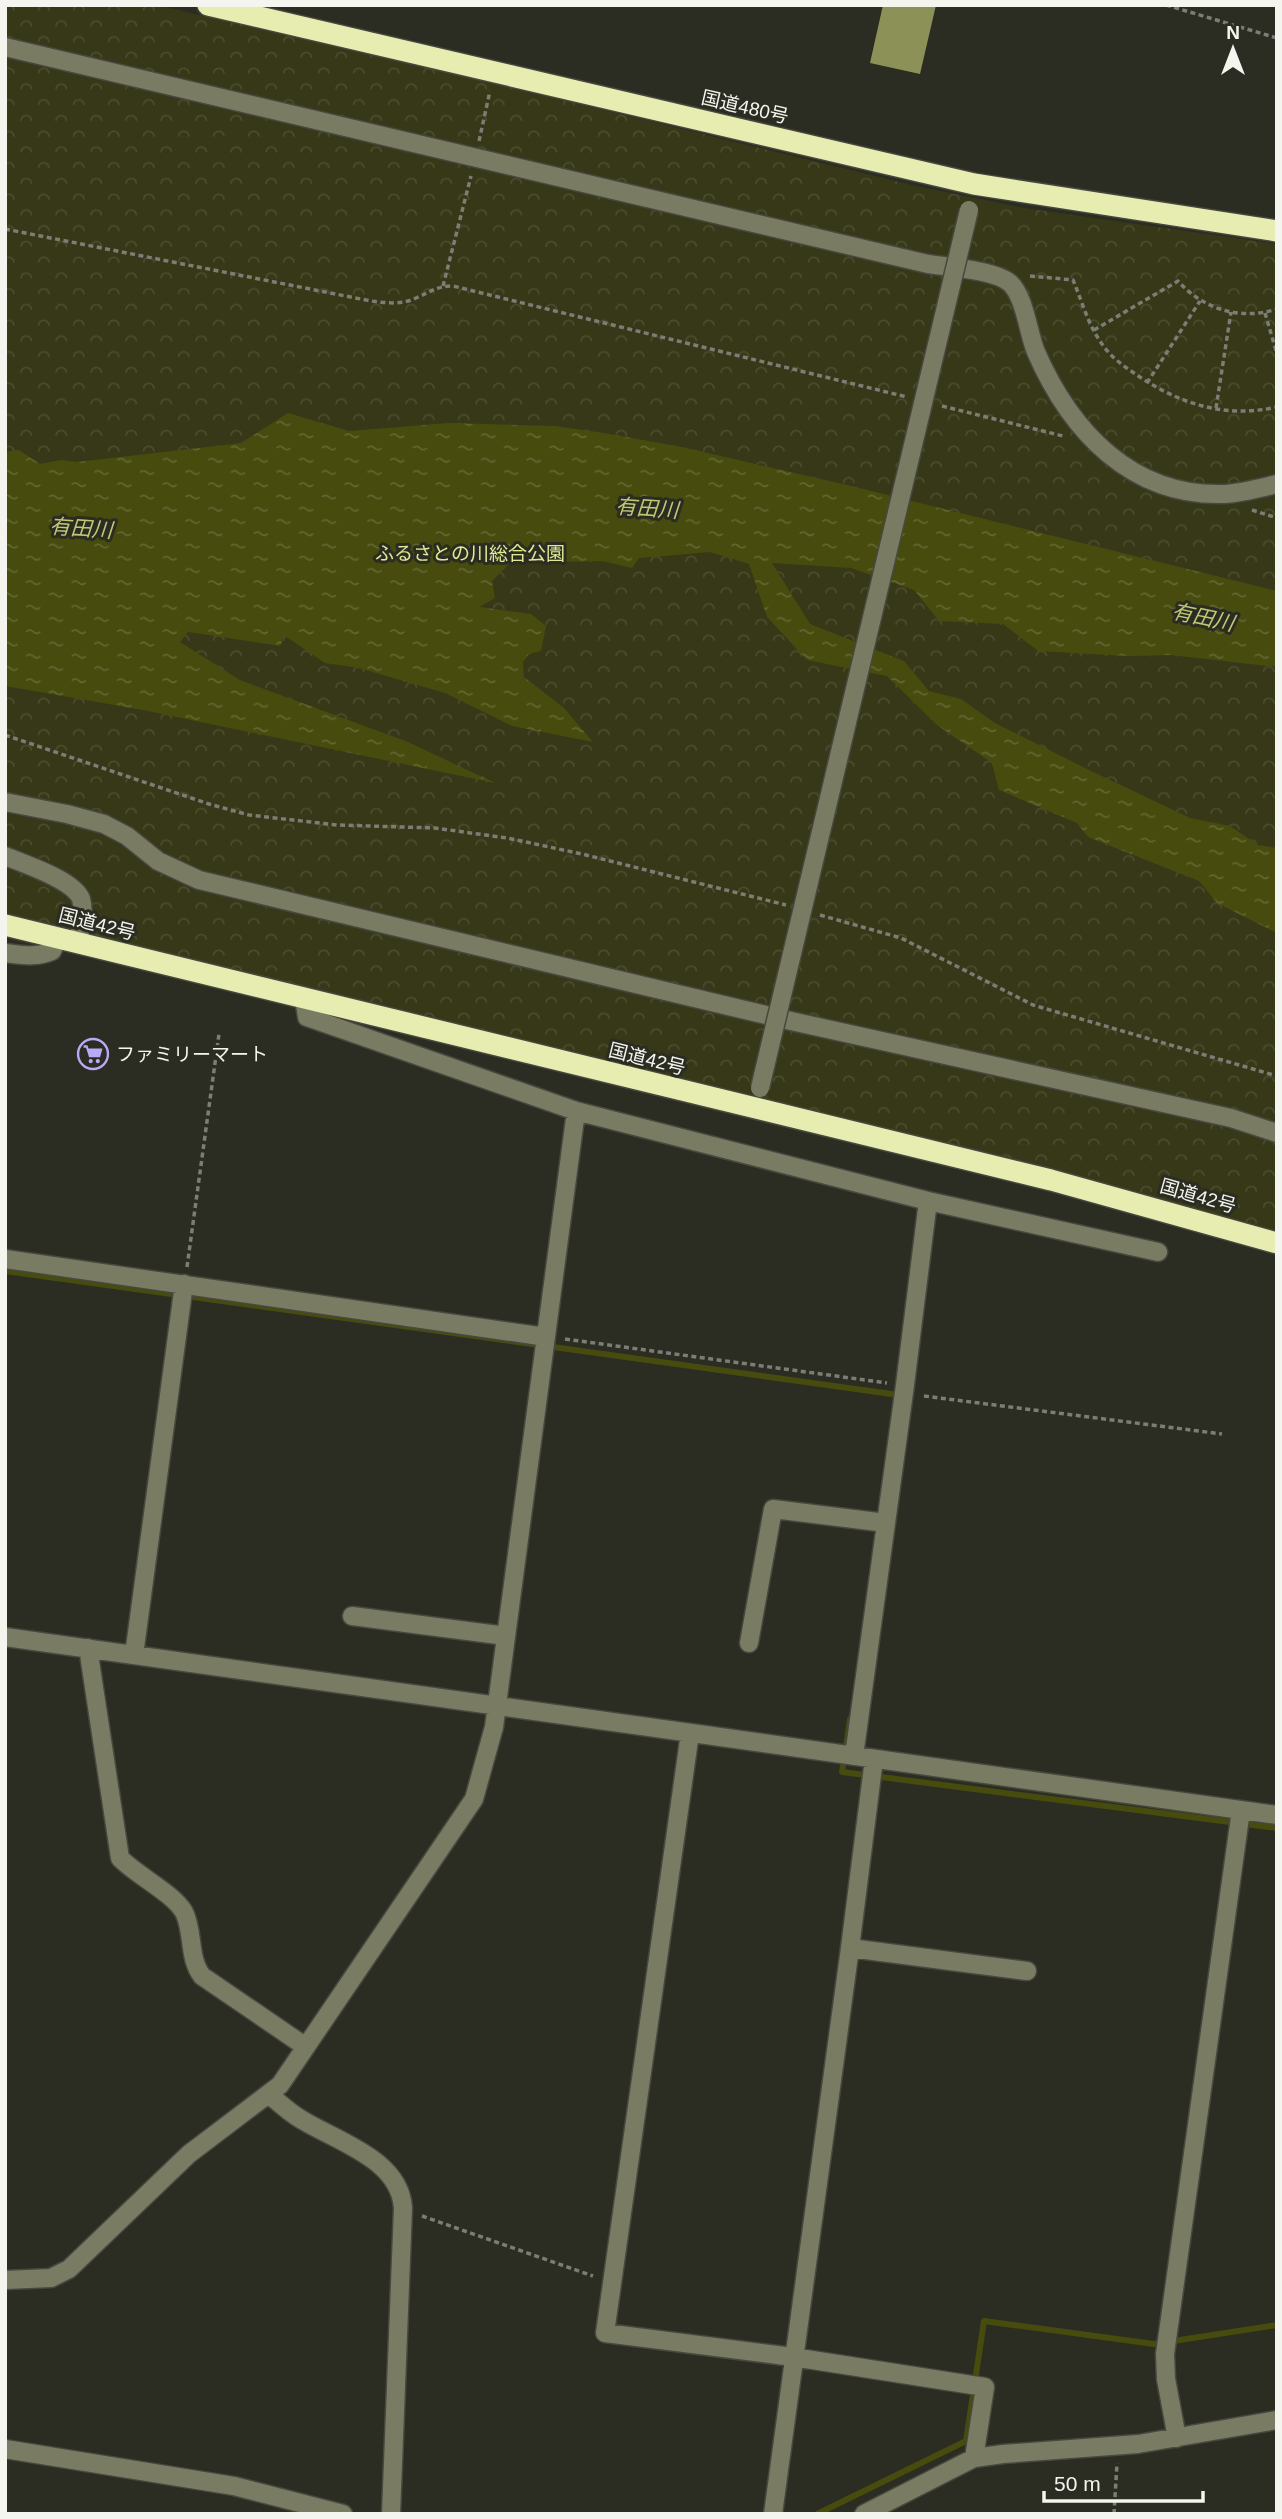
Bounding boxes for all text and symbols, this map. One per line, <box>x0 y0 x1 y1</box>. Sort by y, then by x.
north arrow <box>1198 14 1268 84</box>
text: N <box>1226 22 1240 43</box>
street label: 国道480号 <box>699 87 791 127</box>
water label: 有田川 <box>615 494 681 522</box>
water label: 有田川 <box>49 514 115 542</box>
park label: ふるさとの川総合公園 <box>375 543 565 564</box>
water label: 有田川 <box>1170 599 1238 635</box>
street label: 国道42号 <box>57 904 137 944</box>
supermarket icon: ファミリーマート <box>76 1037 110 1071</box>
street label: 国道42号 <box>607 1039 687 1079</box>
place label: ファミリーマート <box>116 1044 268 1065</box>
street label: 国道42号 <box>1158 1175 1238 1217</box>
scale bar <box>1044 2460 1203 2504</box>
text: 50 m <box>1054 2472 1101 2495</box>

